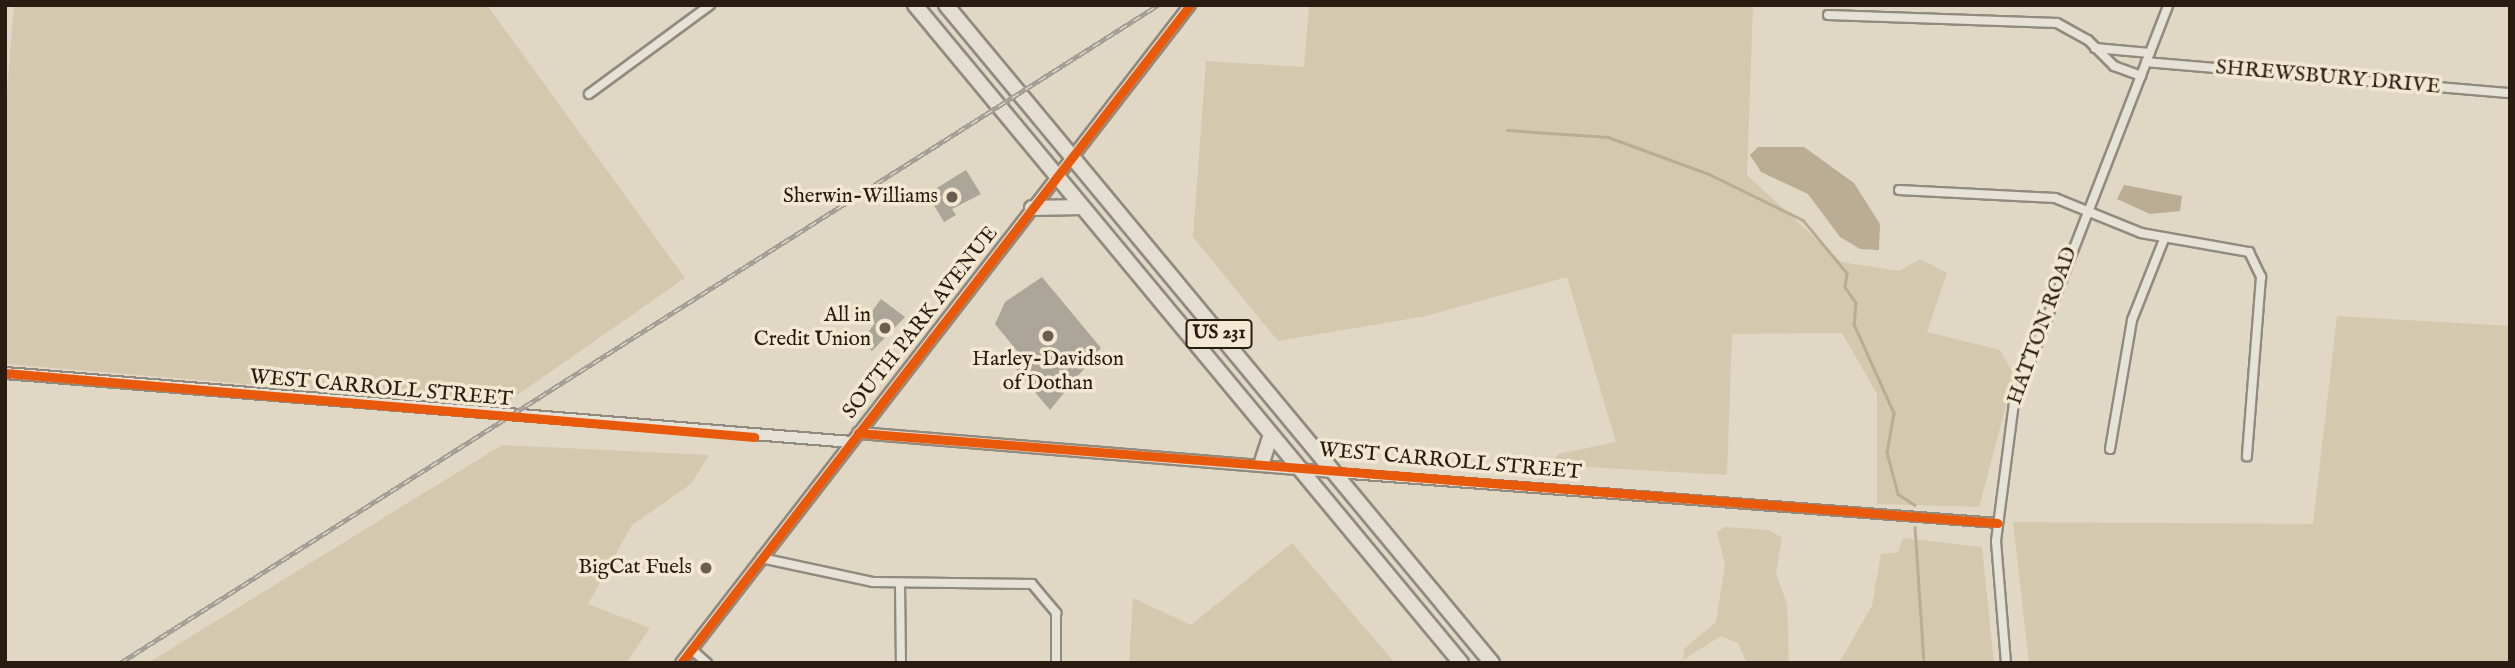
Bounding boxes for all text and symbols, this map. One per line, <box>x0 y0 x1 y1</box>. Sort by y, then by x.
street label: SHREWSBURY DRIVE <box>2215 56 2441 100</box>
place label: Sherwin-Williams <box>783 184 938 210</box>
marker: Sherwin-Williams <box>944 189 960 205</box>
street label: SOUTH PARK AVENUE <box>838 222 1004 424</box>
street label: HATTON ROAD <box>2003 244 2083 408</box>
place label: All in Credit Union <box>754 303 871 353</box>
road number: US 231 <box>1184 318 1254 350</box>
marker: All in Credit Union <box>877 320 893 336</box>
marker: Harley-Davidson of Dothan <box>1040 328 1056 344</box>
place label: Harley-Davidson of Dothan <box>972 347 1124 397</box>
street label: WEST CARROLL STREET <box>249 365 513 413</box>
street label: WEST CARROLL STREET <box>1318 438 1582 486</box>
place label: BigCat Fuels <box>578 555 692 581</box>
marker: BigCat Fuels <box>698 560 714 576</box>

